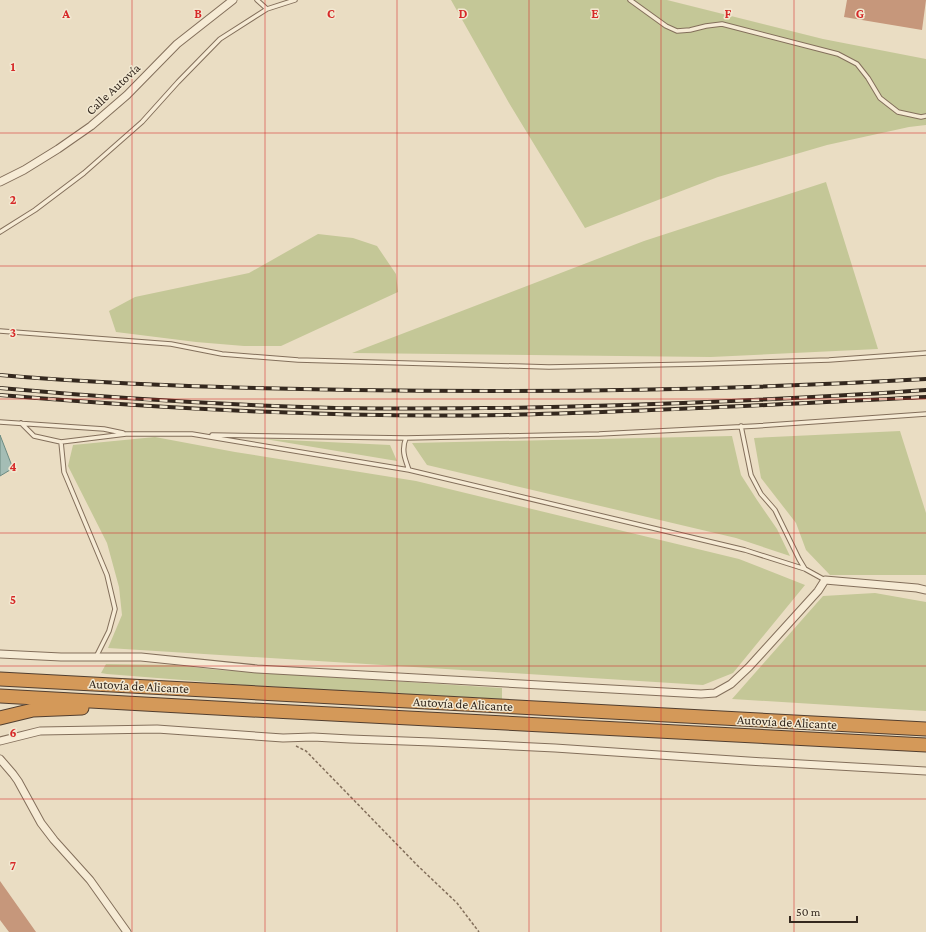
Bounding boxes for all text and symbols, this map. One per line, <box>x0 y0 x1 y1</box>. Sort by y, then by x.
text: A <box>61 6 70 21</box>
text: B <box>194 6 202 21</box>
text: C <box>327 6 335 21</box>
text: D <box>459 6 468 21</box>
text: E <box>591 6 599 21</box>
text: F <box>725 6 732 21</box>
text: G <box>856 6 864 21</box>
text: 1 <box>11 59 16 74</box>
street label: Calle Autovía <box>83 60 143 118</box>
text: 2 <box>10 192 17 207</box>
text: 3 <box>10 325 16 340</box>
text: 4 <box>9 459 17 474</box>
text: 5 <box>10 592 16 607</box>
street label: Autovía de Alicante <box>89 676 190 696</box>
street label: Autovía de Alicante <box>413 694 514 714</box>
street label: Autovía de Alicante <box>737 712 838 732</box>
text: 6 <box>9 725 17 740</box>
text: 7 <box>10 858 16 873</box>
scale bar <box>790 898 857 924</box>
text: 50 m <box>796 905 821 919</box>

